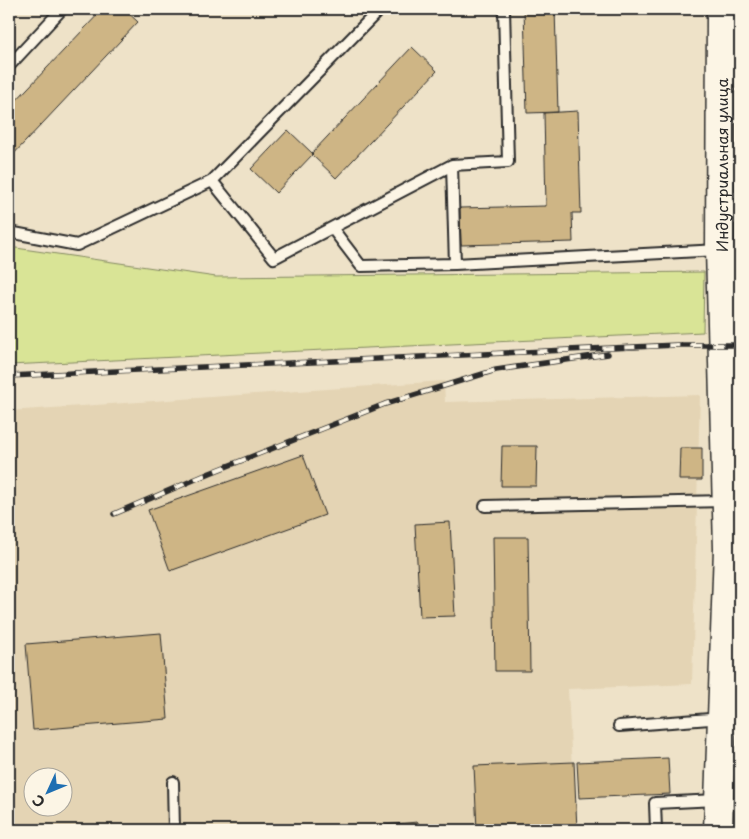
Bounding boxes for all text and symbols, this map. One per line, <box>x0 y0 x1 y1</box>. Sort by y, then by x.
street label: Индустриальная улица <box>710 78 733 252</box>
north arrow <box>22 766 72 816</box>
text: С <box>27 790 49 812</box>

